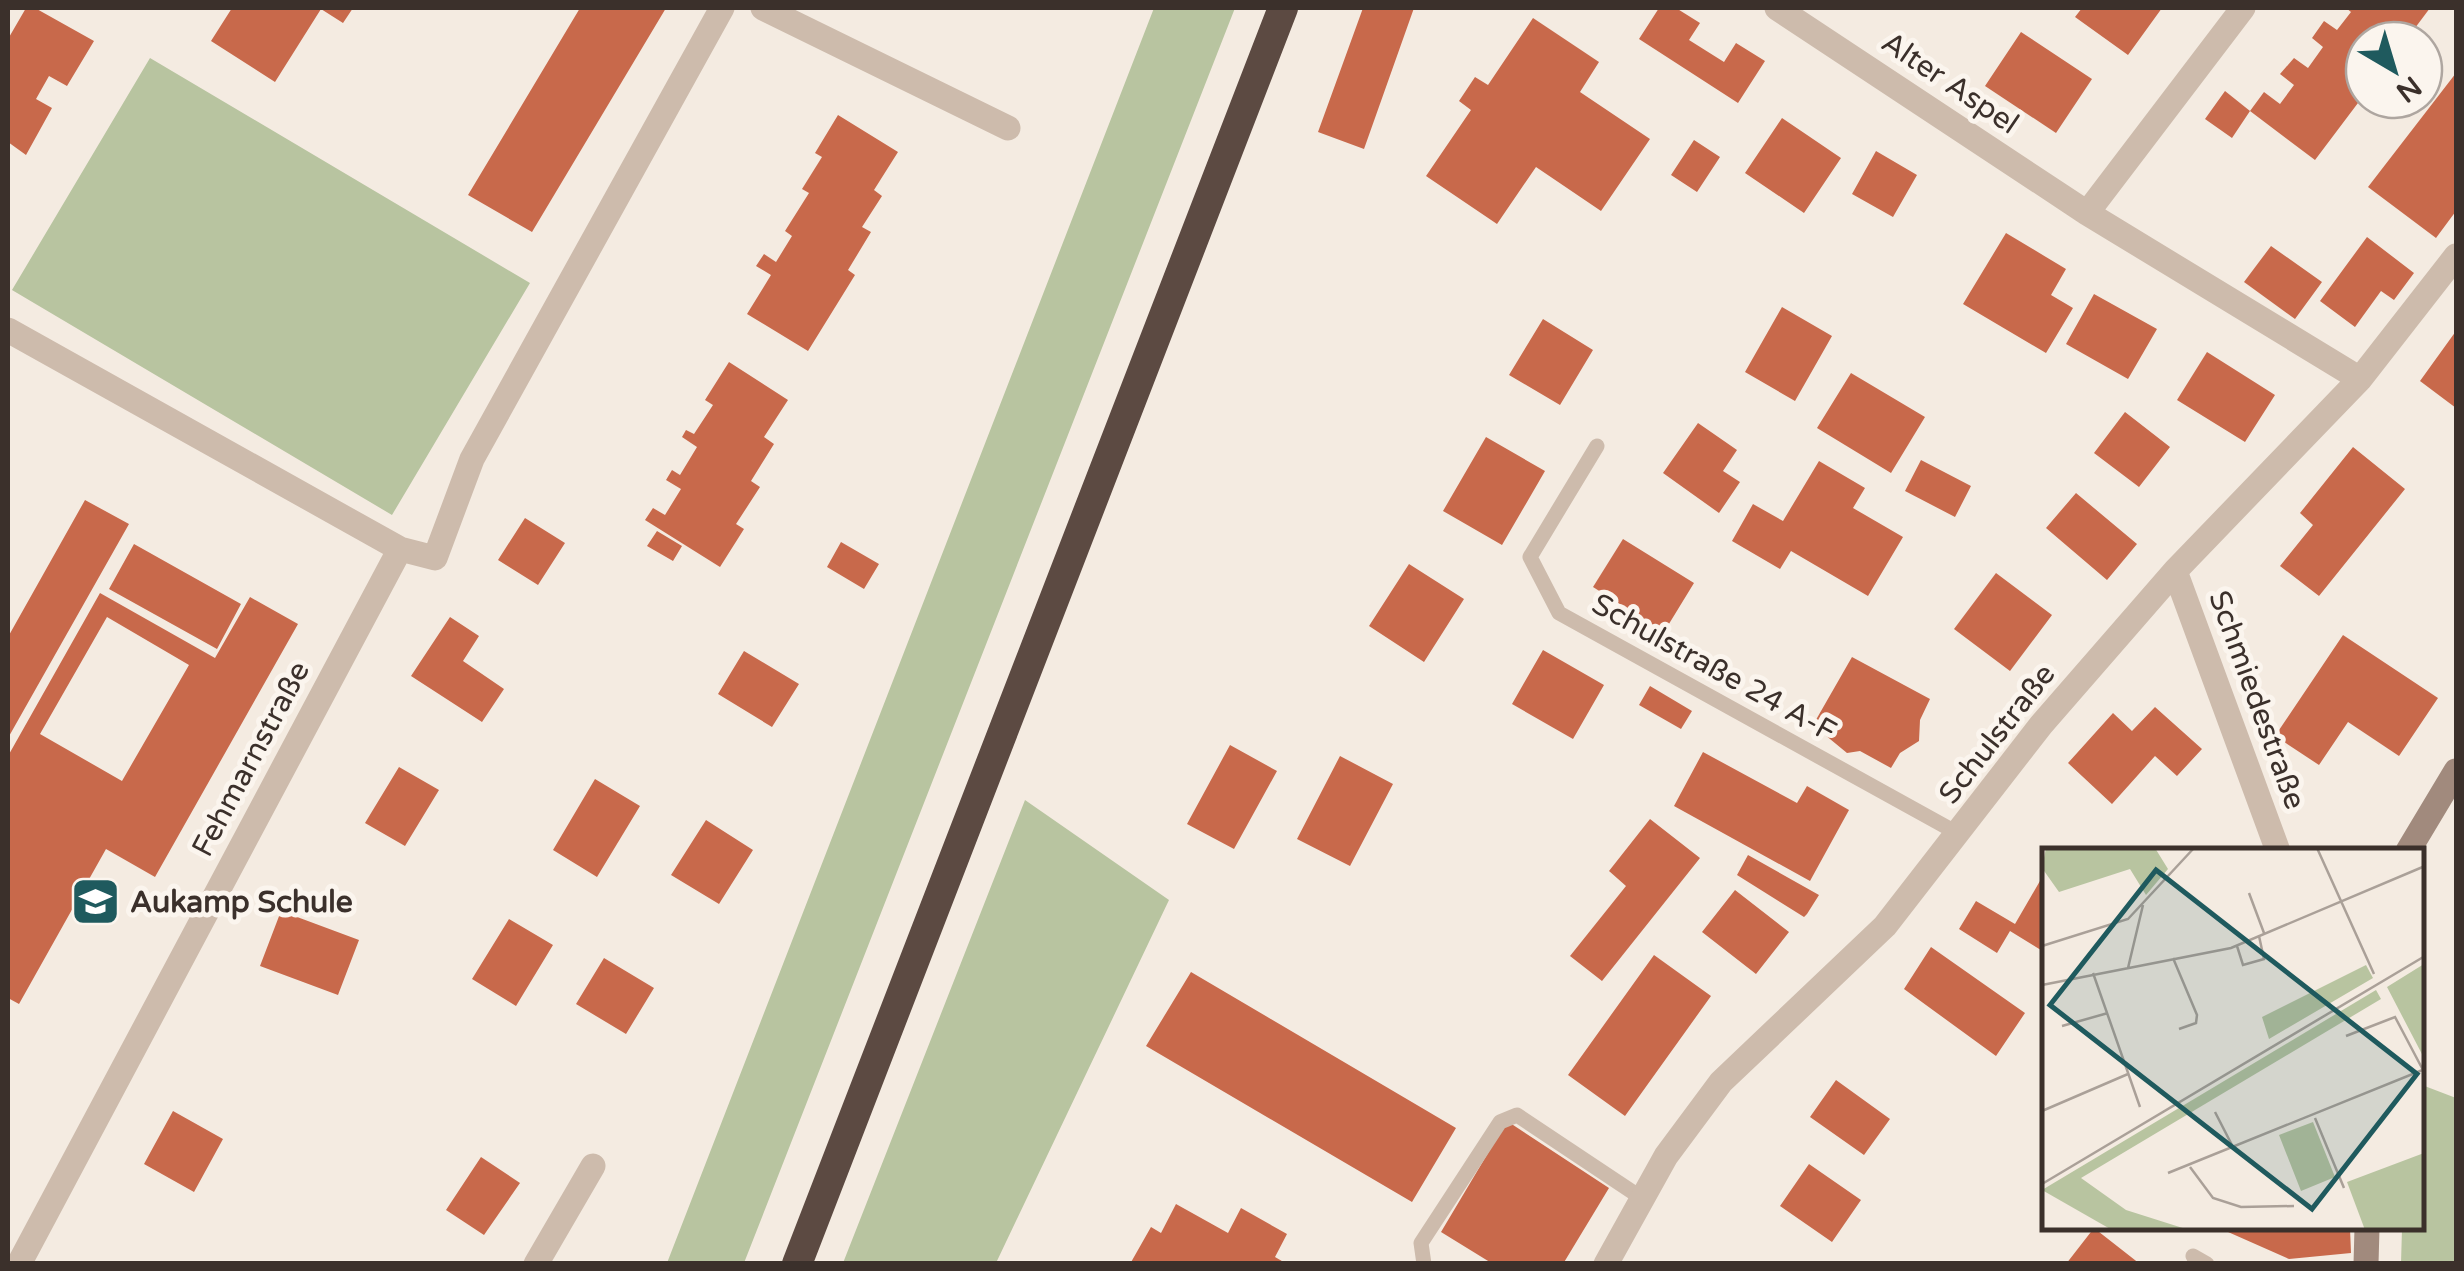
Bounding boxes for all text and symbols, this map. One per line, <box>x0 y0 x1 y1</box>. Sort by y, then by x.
north arrow <box>2344 20 2444 120</box>
street label: Alter Aspel <box>1874 24 2026 142</box>
text: N <box>2389 69 2428 109</box>
street label: Schulstraße 24 A-F <box>1585 586 1843 750</box>
street label: Schmiedestraße <box>2200 586 2314 814</box>
street label: Fehmarnstraße <box>184 655 318 863</box>
street label: Schulstraße <box>1931 657 2063 811</box>
inset map <box>2042 848 2424 1231</box>
school or university icon: Aukamp Schule <box>69 876 121 928</box>
place label: Aukamp Schule <box>130 884 353 921</box>

